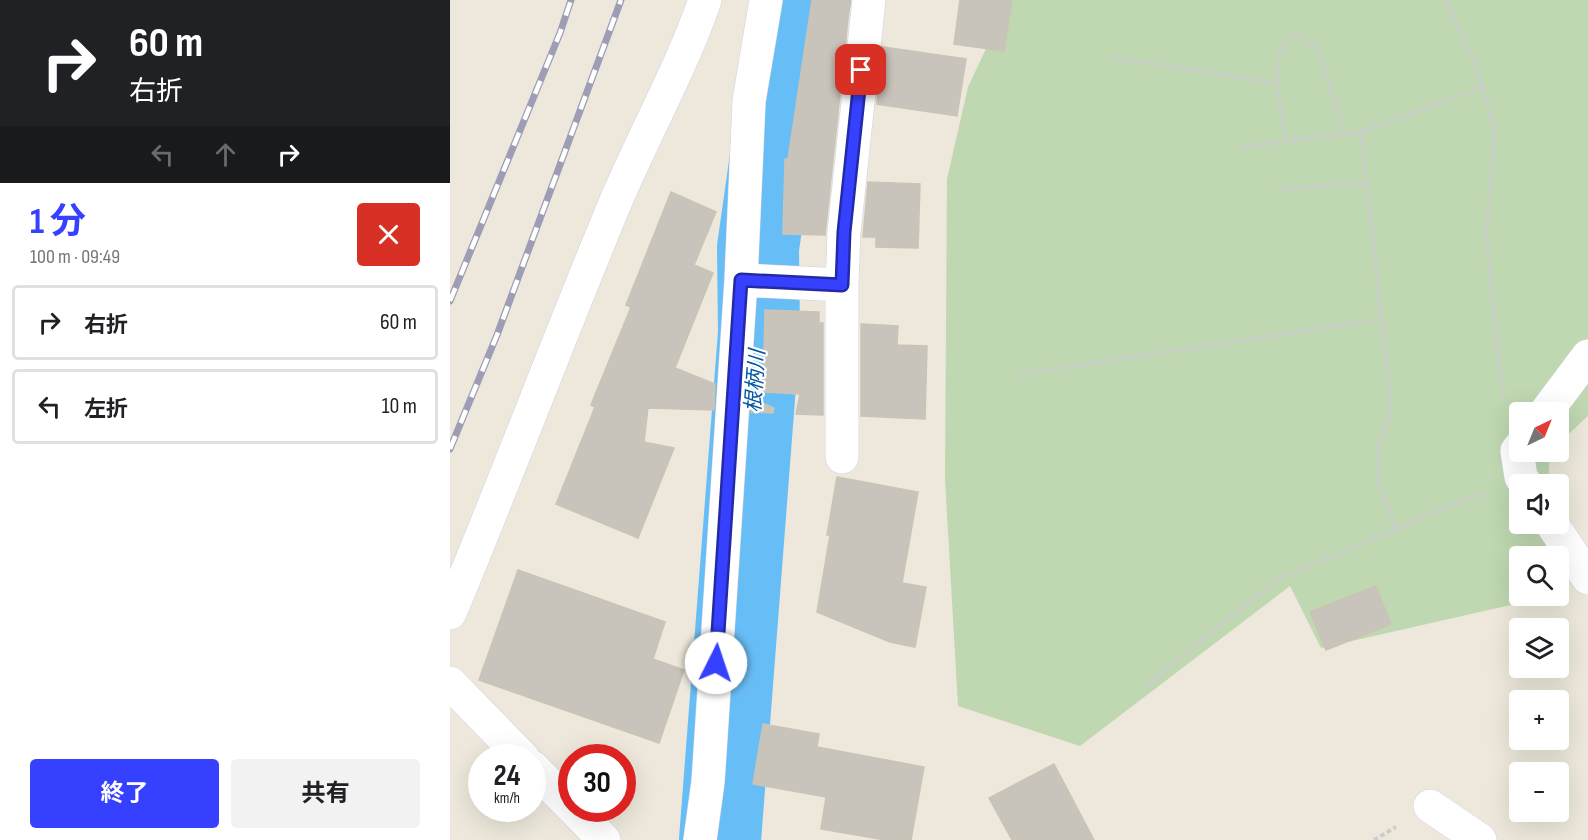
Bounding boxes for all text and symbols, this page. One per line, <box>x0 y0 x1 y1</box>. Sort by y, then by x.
text: 60 m <box>129 18 203 69</box>
icon: right <box>30 24 108 102</box>
pin <box>835 44 886 95</box>
icon: arrive <box>844 53 877 86</box>
text: 右折 <box>129 76 183 108</box>
icon: left <box>146 138 179 171</box>
icon: ahead <box>209 138 242 171</box>
icon: right <box>272 138 305 171</box>
text: 1 分 <box>30 201 86 244</box>
button: close <box>357 203 420 266</box>
text: 100 m · 09:49 <box>30 245 120 269</box>
icon: right <box>33 306 66 339</box>
text: 60 m <box>380 309 417 336</box>
text: 右折 <box>84 312 128 339</box>
water label: 根柄川 <box>741 347 770 413</box>
icon: left <box>33 390 66 423</box>
text: 10 m <box>382 393 417 420</box>
text: 左折 <box>84 396 128 423</box>
north arrow <box>1509 402 1569 462</box>
map controls <box>1509 402 1569 822</box>
button: sound <box>1509 474 1569 534</box>
button: search <box>1509 546 1569 606</box>
button: layers <box>1509 618 1569 678</box>
position arrow <box>684 631 748 695</box>
button: + <box>1509 690 1569 750</box>
speed limit sign: 30 <box>558 744 636 822</box>
text: 24 <box>494 758 520 794</box>
button: 終了 <box>30 759 219 828</box>
button: 共有 <box>231 759 420 828</box>
button: − <box>1509 762 1569 822</box>
text: km/h <box>494 789 520 808</box>

